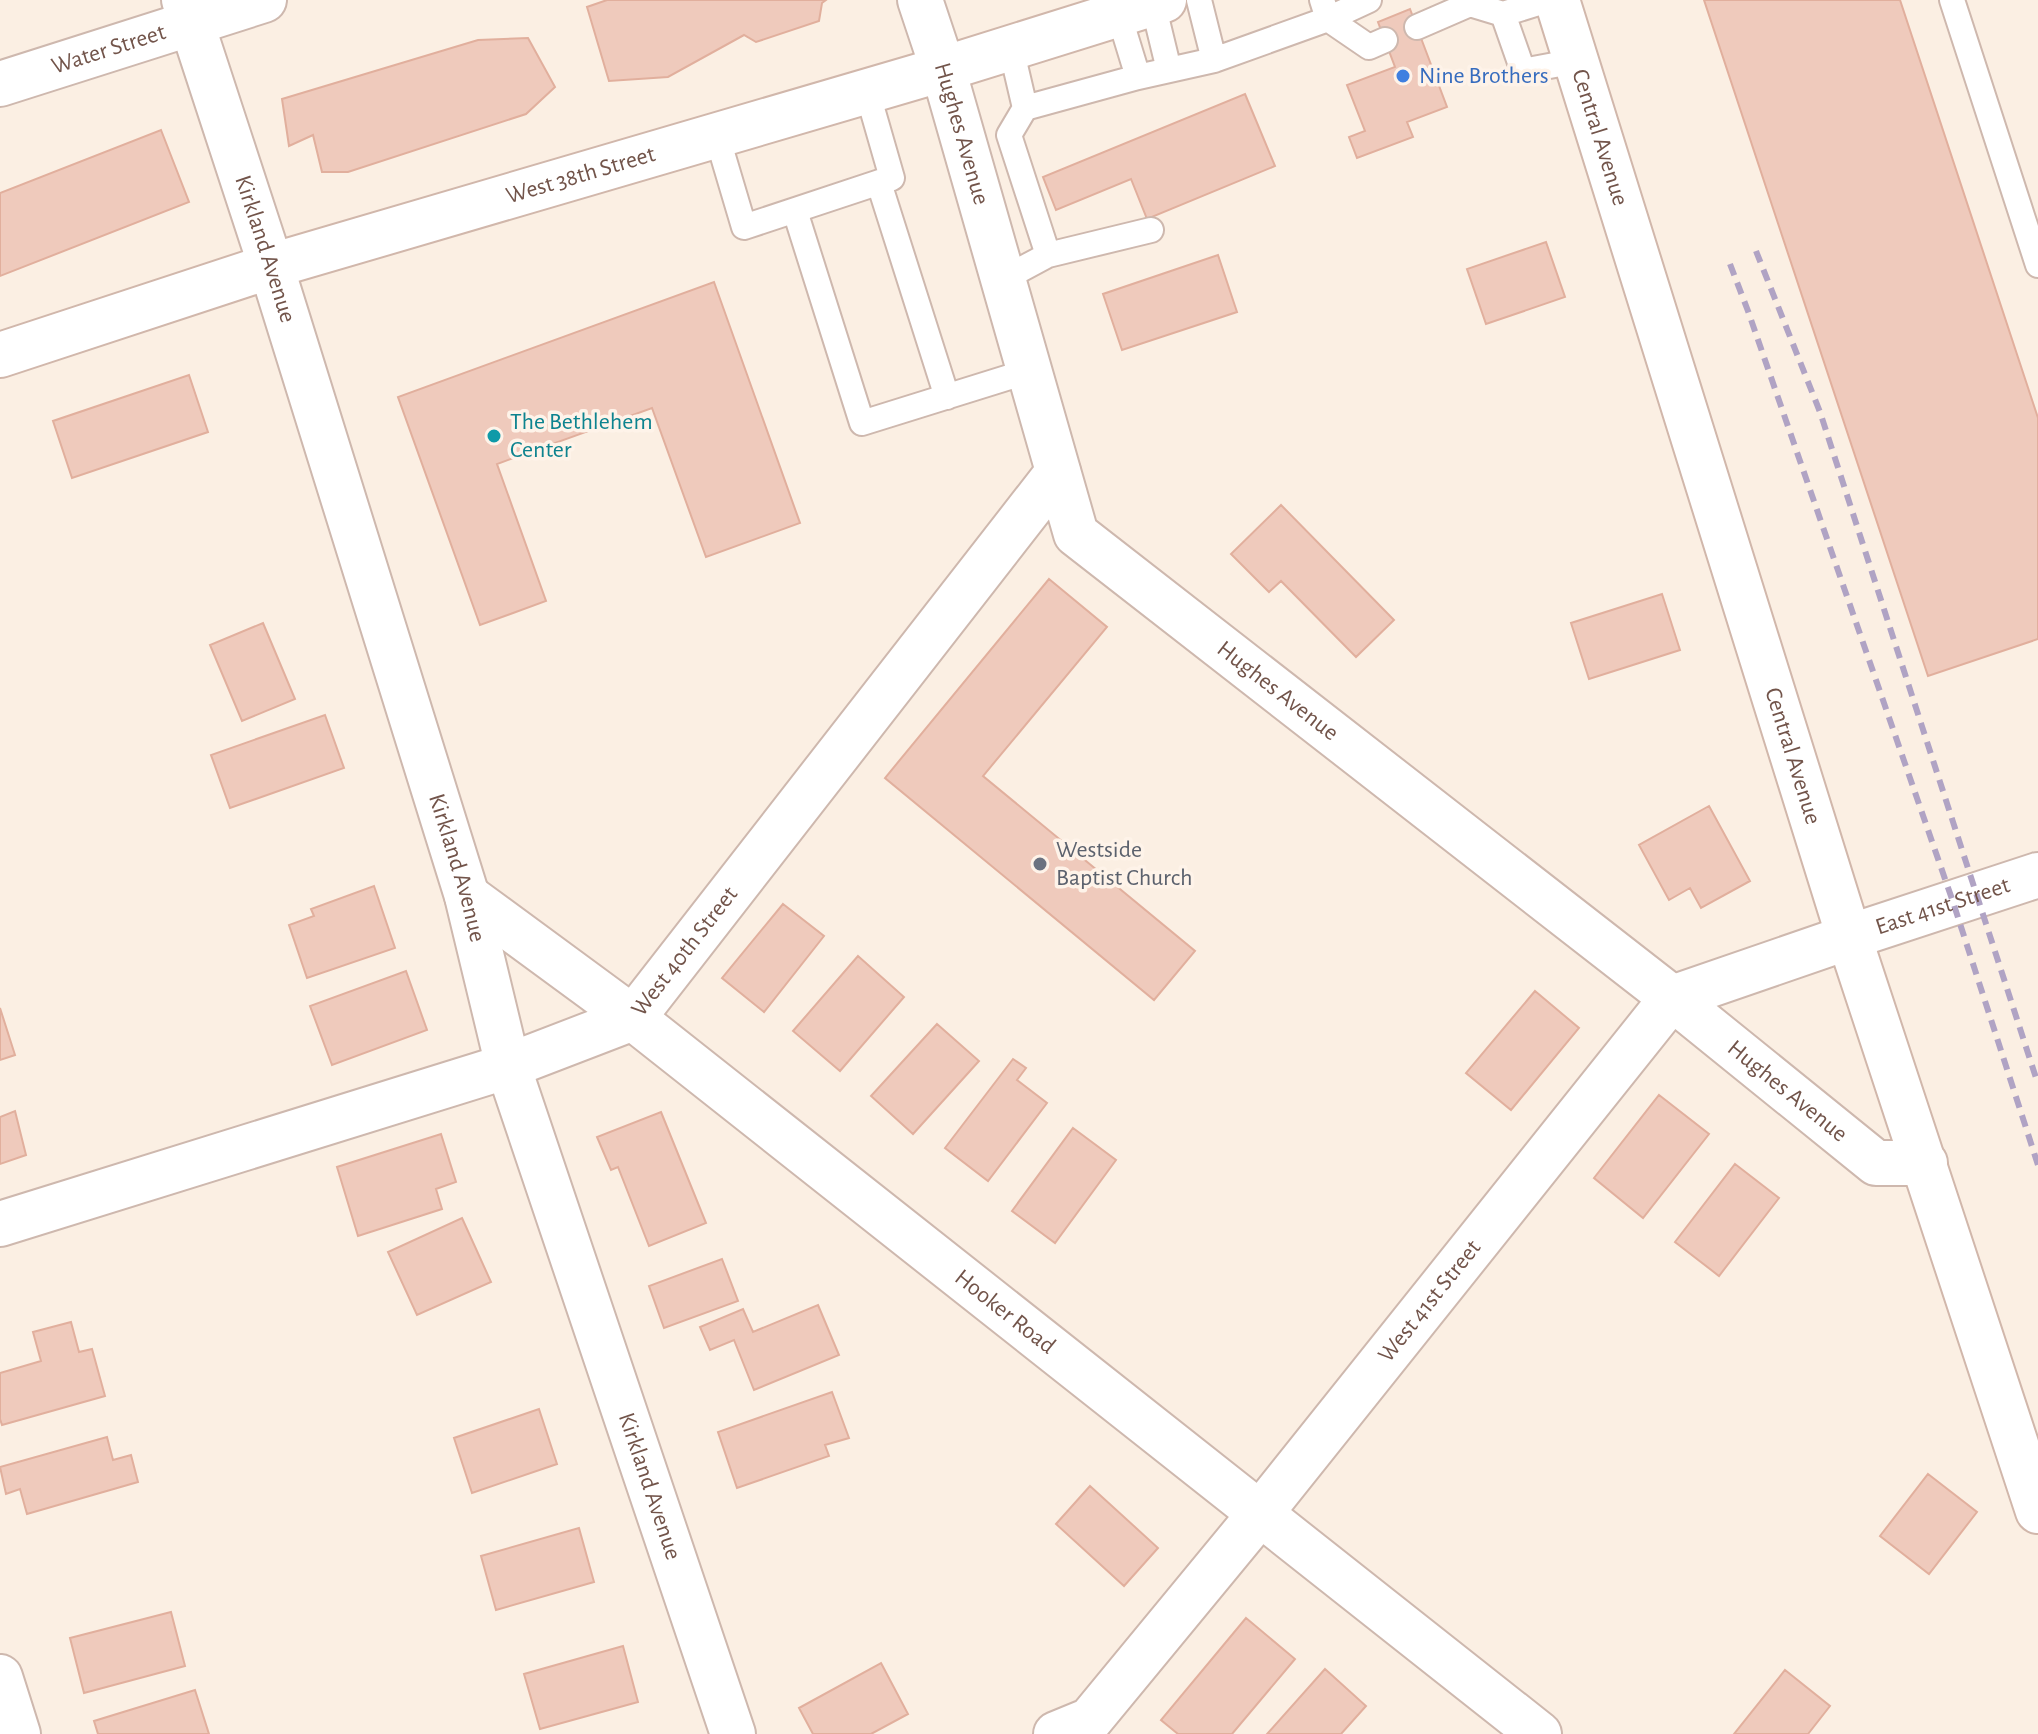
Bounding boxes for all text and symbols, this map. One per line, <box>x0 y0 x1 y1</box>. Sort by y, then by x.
street label: Water Street <box>49 20 169 79</box>
street label: Hughes Avenue <box>930 60 993 207</box>
place label: Nine Brothers <box>1419 64 1549 88</box>
street label: Central Avenue <box>1567 66 1632 209</box>
marker: Nine Brothers <box>1394 67 1412 85</box>
street label: West 38th Street <box>504 142 658 208</box>
street label: Kirkland Avenue <box>230 172 300 326</box>
place label: The Bethlehem Center <box>510 410 653 462</box>
marker: The Bethlehem Center <box>485 427 503 445</box>
street label: Hughes Avenue <box>1213 637 1343 746</box>
street label: Central Avenue <box>1760 685 1825 827</box>
street label: Kirkland Avenue <box>424 791 490 945</box>
place label: Westside Baptist Church <box>1056 838 1193 890</box>
marker: Westside Baptist Church <box>1031 855 1049 873</box>
street label: East 41st Street <box>1873 873 2013 939</box>
street label: West 40th Street <box>627 882 743 1021</box>
street label: Hughes Avenue <box>1723 1036 1852 1147</box>
street label: West 41st Street <box>1374 1235 1486 1367</box>
street label: Hooker Road <box>950 1265 1060 1359</box>
street label: Kirkland Avenue <box>614 1410 685 1563</box>

